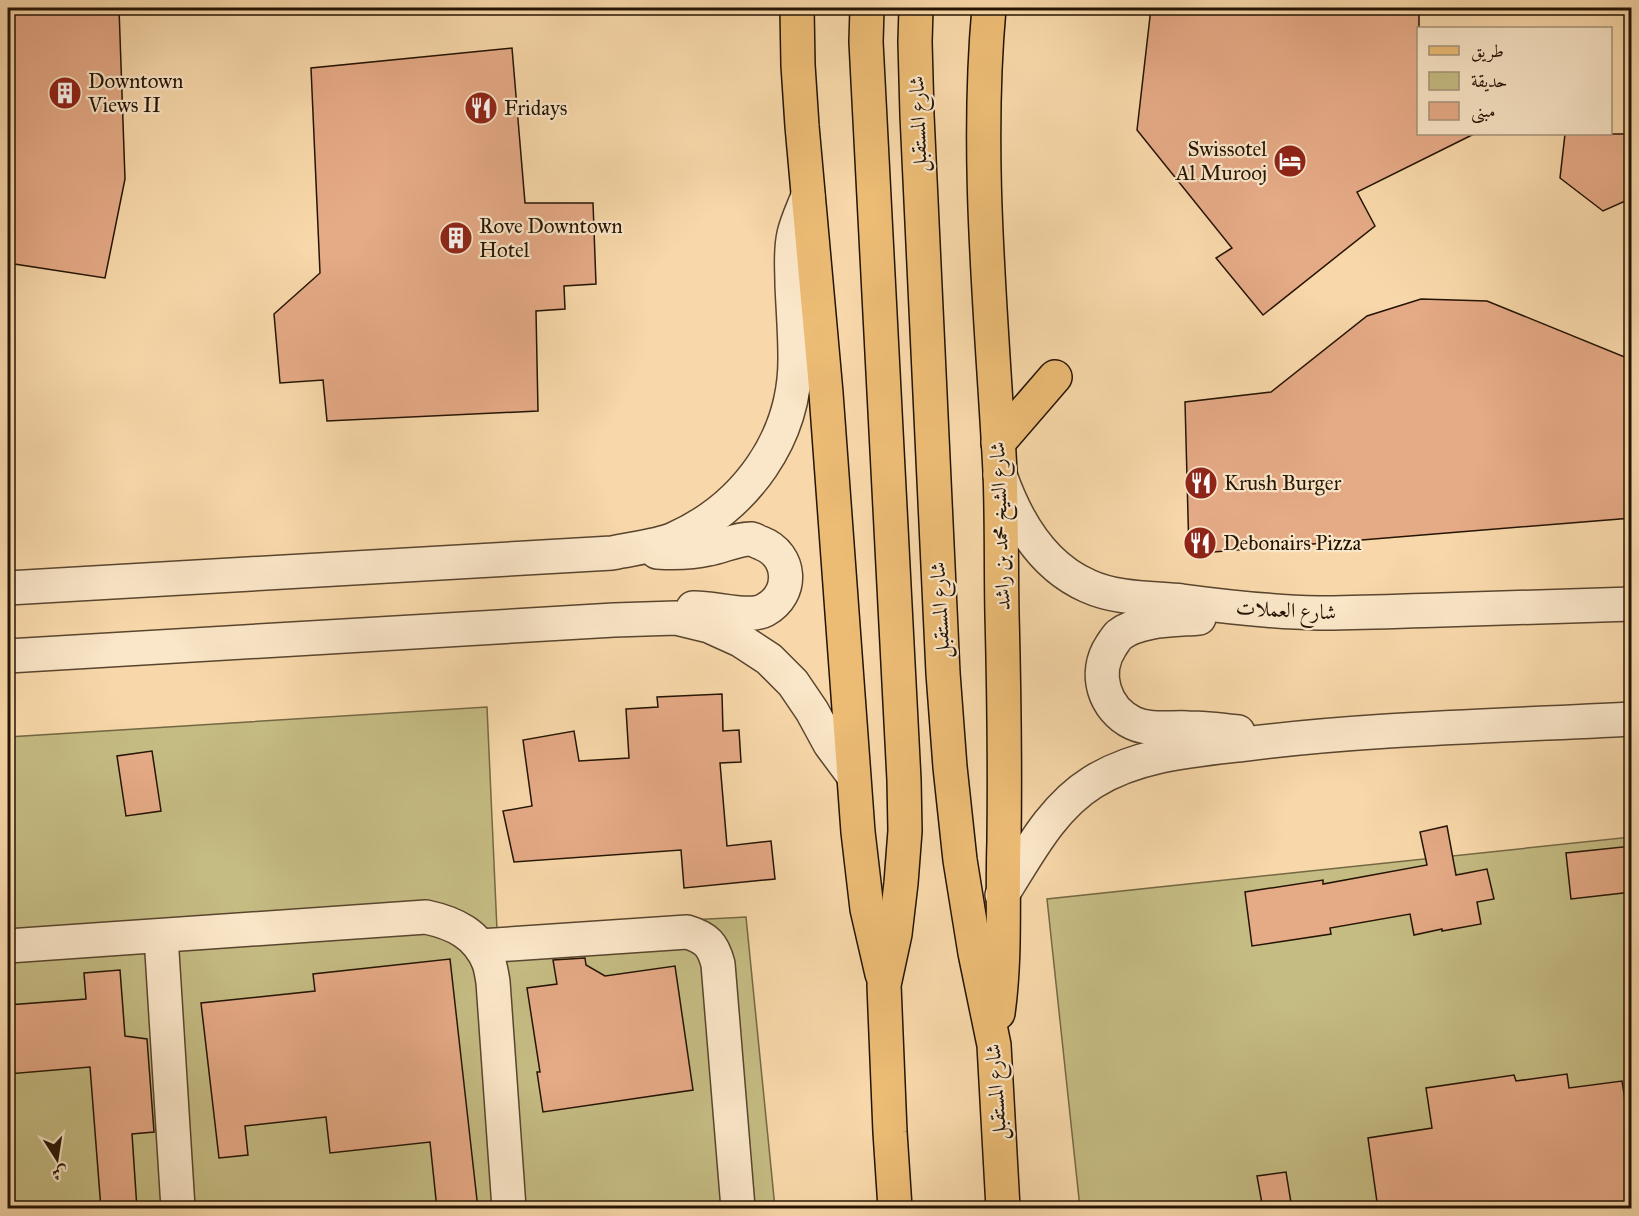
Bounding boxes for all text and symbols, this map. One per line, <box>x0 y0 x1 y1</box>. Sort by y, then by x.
legend <box>1417 27 1612 135</box>
text: طريق <box>1471 40 1504 63</box>
place label: Downtown Views II <box>87 68 183 118</box>
text: حديقة <box>1471 70 1507 92</box>
building icon: Downtown Views II <box>47 75 83 111</box>
street label: شارع المستقبل <box>903 75 938 173</box>
restaurant icon: Fridays <box>463 90 499 126</box>
place label: Fridays <box>504 95 567 121</box>
text: مبنى <box>1471 100 1496 124</box>
place label: Swissotel Al Murooj <box>1175 136 1267 186</box>
hotel icon: Swissotel Al Murooj <box>1272 143 1308 179</box>
place label: Rove Downtown Hotel <box>479 213 623 263</box>
building icon: Rove Downtown Hotel <box>438 220 474 256</box>
street label: شارع الشيخ محمد بن راشد <box>984 441 1022 611</box>
restaurant icon: Krush Burger <box>1183 465 1219 501</box>
place label: Krush Burger <box>1224 470 1341 496</box>
restaurant icon: Debonairs Pizza <box>1182 525 1218 561</box>
place label: Debonairs Pizza <box>1223 530 1362 556</box>
street label: شارع المستقبل <box>924 561 961 659</box>
street label: شارع العملات <box>1235 594 1337 631</box>
street label: شارع المستقبل <box>980 1043 1017 1141</box>
north arrow <box>27 1129 87 1189</box>
text: ش <box>50 1162 70 1184</box>

